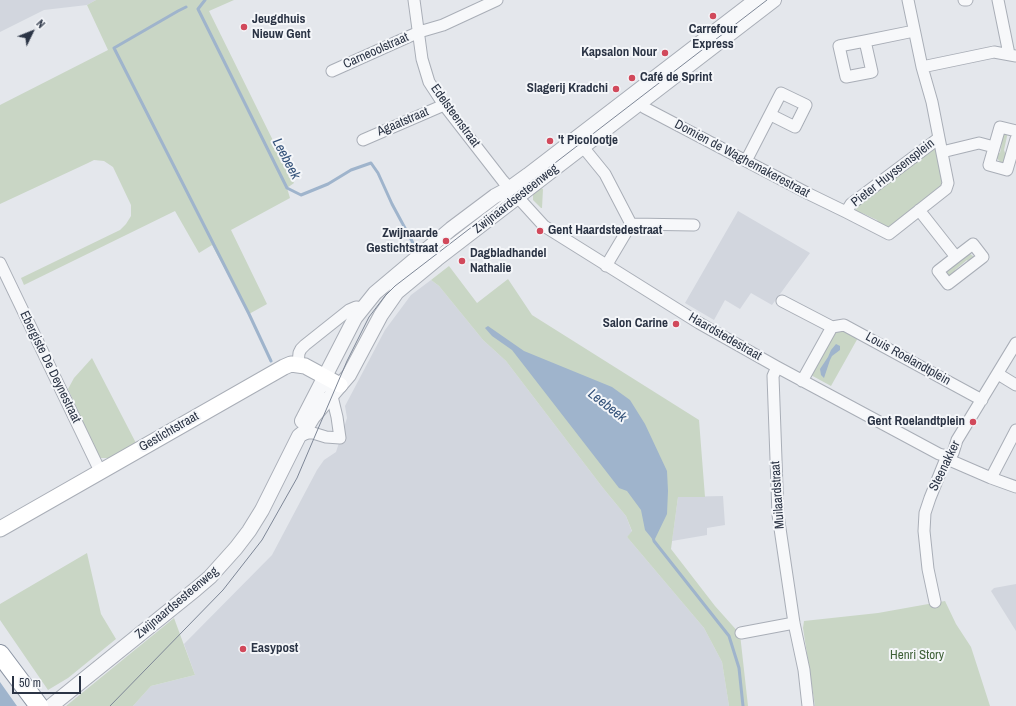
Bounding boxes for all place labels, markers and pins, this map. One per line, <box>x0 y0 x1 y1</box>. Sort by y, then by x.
marker: Carrefour Express <box>708 11 718 21</box>
place label: Jeugdhuis Nieuw Gent <box>252 12 311 43</box>
marker: Jeugdhuis Nieuw Gent <box>239 22 249 32</box>
place label: Carrefour Express <box>689 22 737 53</box>
place label: Kapsalon Nour <box>581 45 657 61</box>
marker: Kapsalon Nour <box>660 48 670 58</box>
place label: Café de Sprint <box>640 70 712 86</box>
marker: Café de Sprint <box>627 73 637 83</box>
place label: Slagerij Kradchi <box>527 81 608 97</box>
marker: Slagerij Kradchi <box>611 84 621 94</box>
place label: 't Picolootje <box>558 133 618 149</box>
marker: 't Picolootje <box>545 136 555 146</box>
place label: Gent Haardstedestraat <box>548 223 662 239</box>
place label: Zwijnaarde Gestichtstraat <box>366 226 438 257</box>
marker: Gent Haardstedestraat <box>535 226 545 236</box>
marker: Zwijnaarde Gestichtstraat <box>441 236 451 246</box>
place label: Dagbladhandel Nathalie <box>470 246 546 277</box>
marker: Dagbladhandel Nathalie <box>457 256 467 266</box>
place label: Salon Carine <box>603 316 668 332</box>
marker: Salon Carine <box>671 319 681 329</box>
place label: Gent Roelandtplein <box>867 414 965 430</box>
marker: Gent Roelandtplein <box>968 417 978 427</box>
place label: Easypost <box>251 641 298 657</box>
marker: Easypost <box>238 644 248 654</box>

